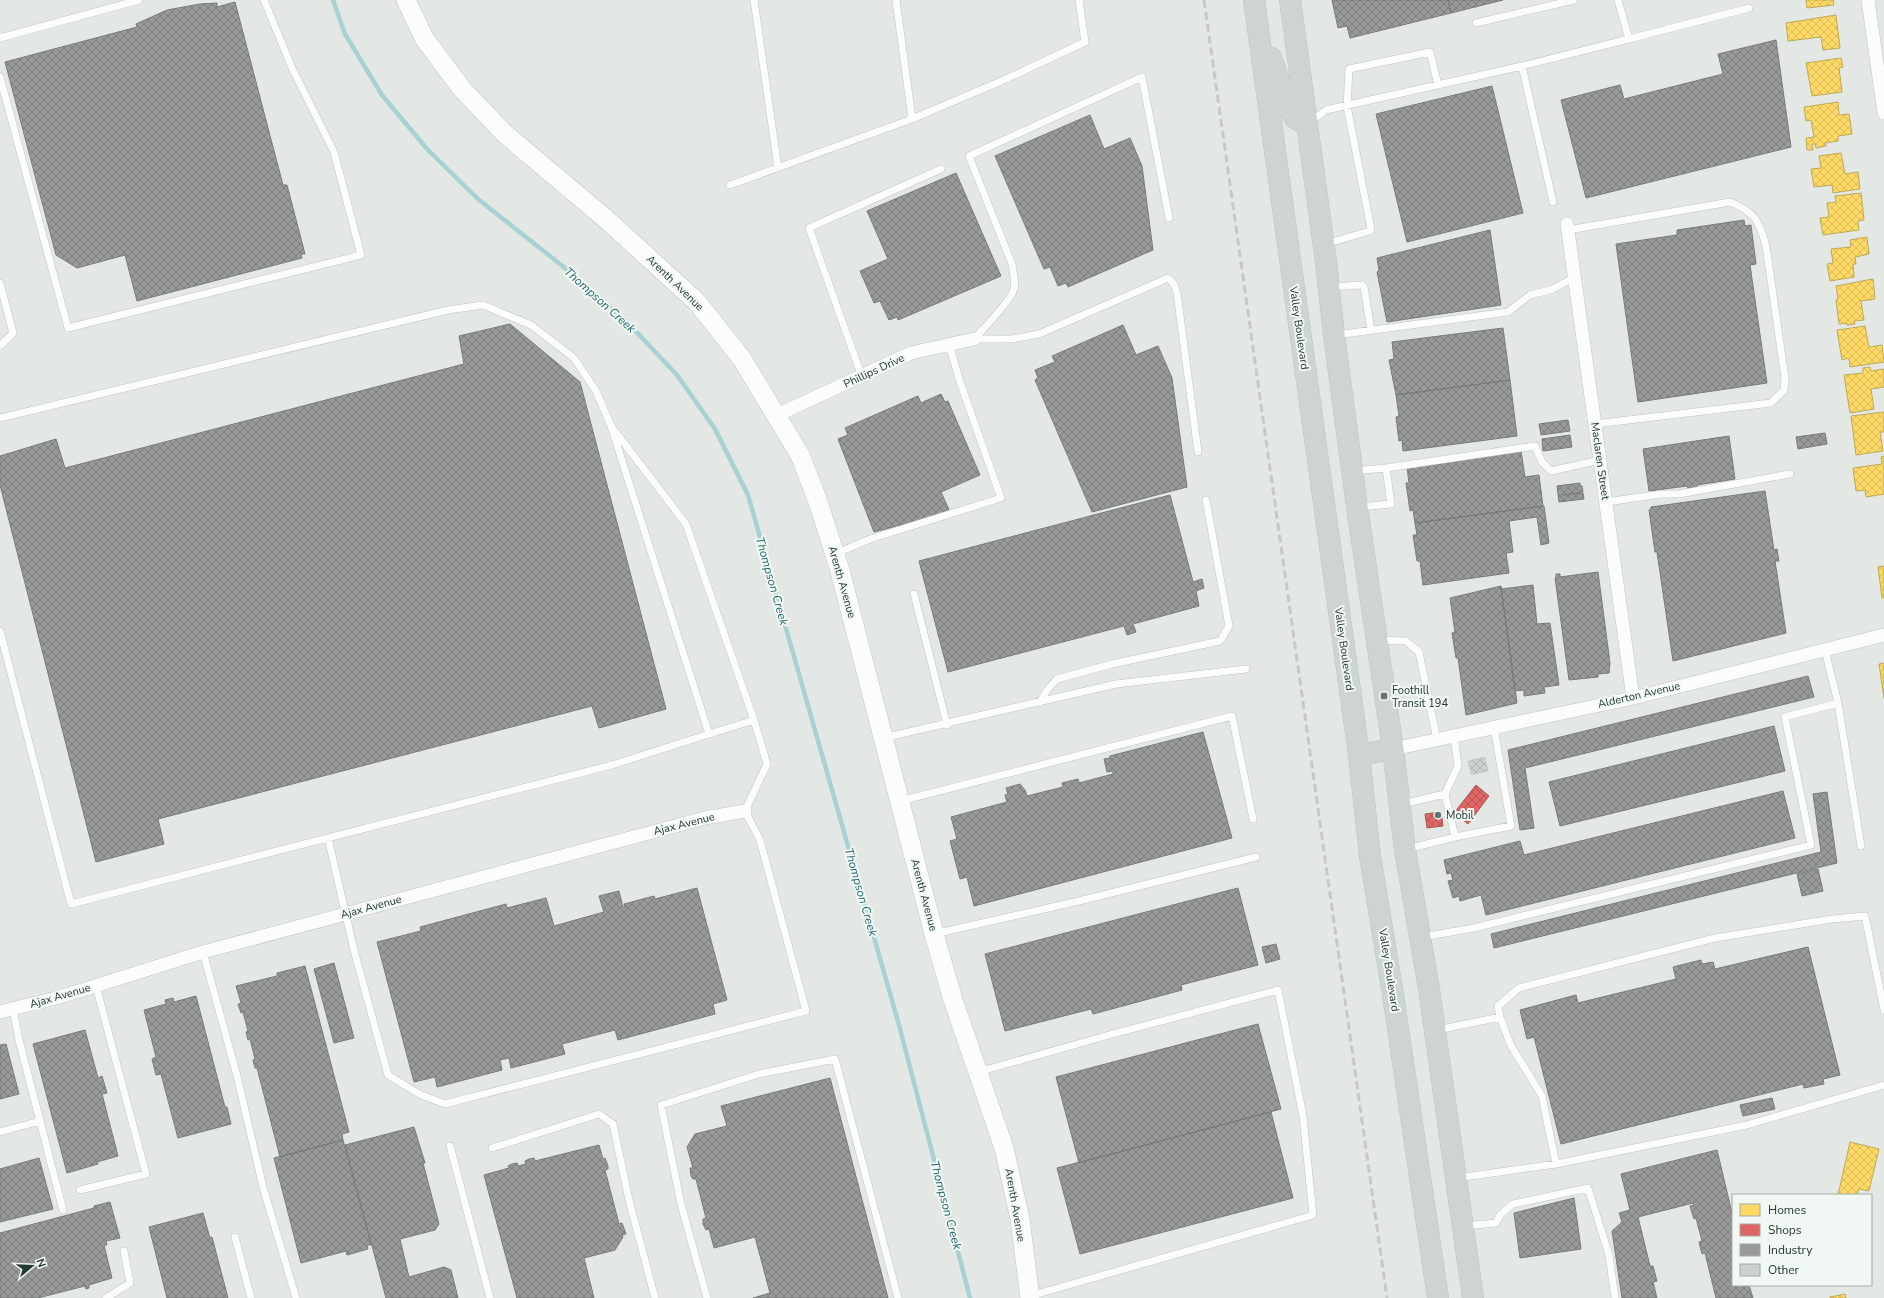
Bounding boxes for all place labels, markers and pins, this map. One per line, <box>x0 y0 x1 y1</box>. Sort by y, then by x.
place label: Foothill Transit 194 <box>1392 683 1448 711</box>
marker: Foothill Transit 194 <box>1379 691 1389 701</box>
place label: Mobil <box>1446 808 1474 823</box>
marker: Mobil <box>1433 810 1443 820</box>

